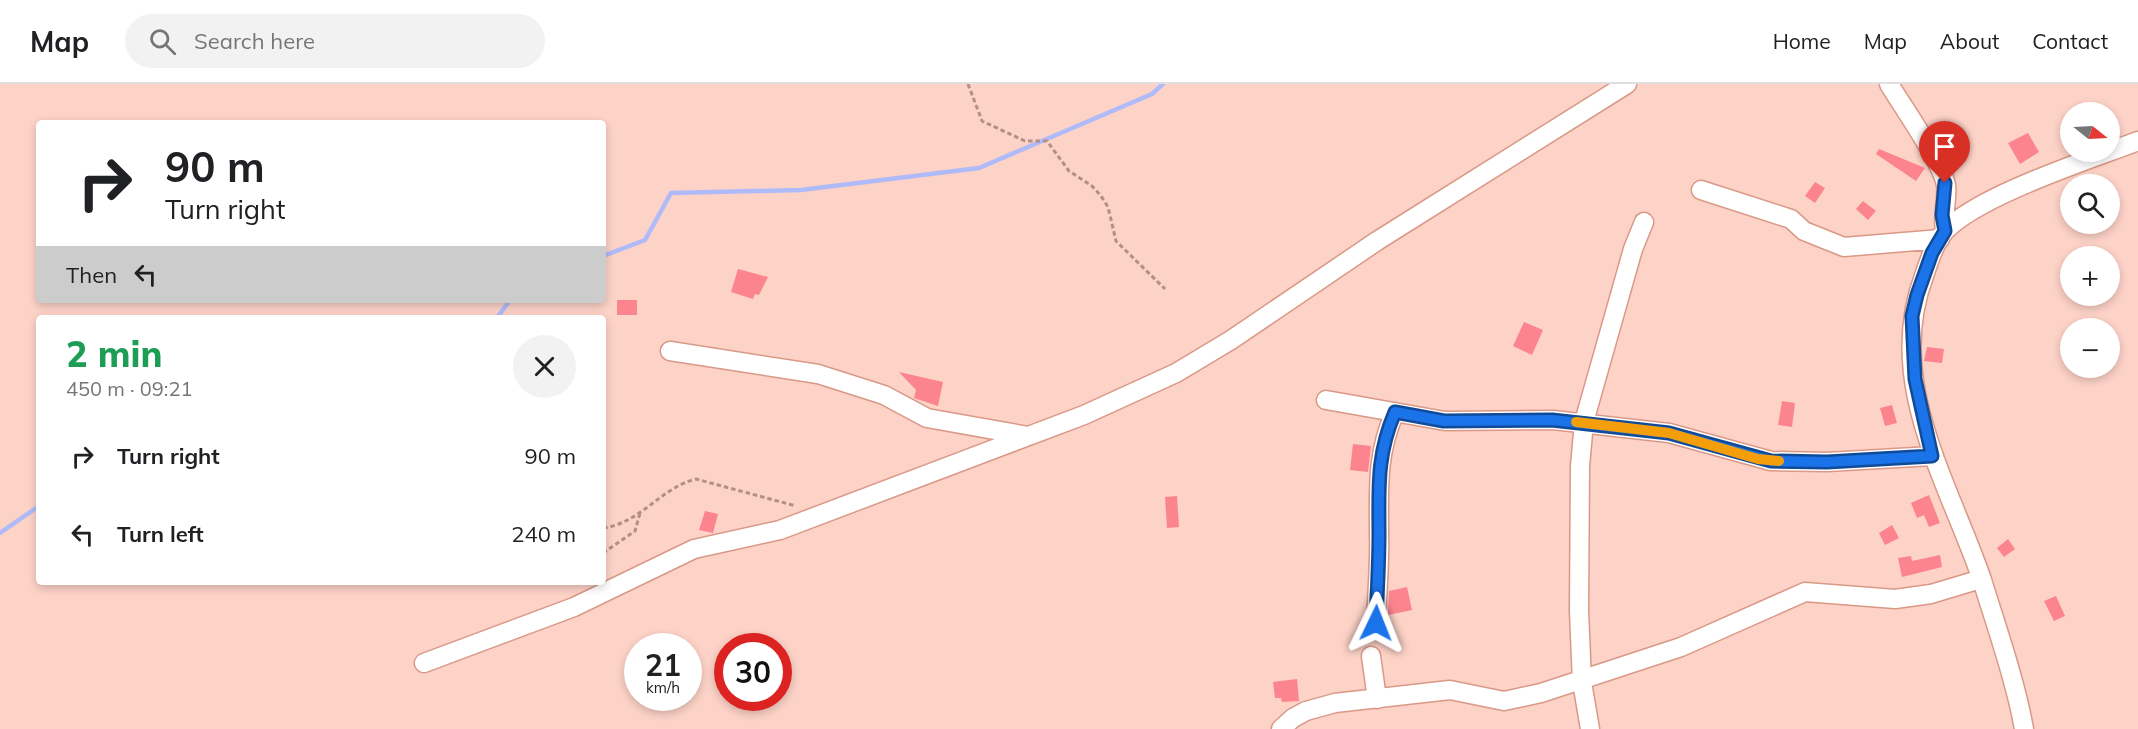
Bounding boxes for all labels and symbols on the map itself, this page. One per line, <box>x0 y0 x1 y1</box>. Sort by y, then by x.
north arrow <box>2060 102 2120 162</box>
pin <box>1919 121 1970 183</box>
position arrow <box>1344 591 1408 655</box>
speed limit sign: 30 <box>714 633 792 711</box>

